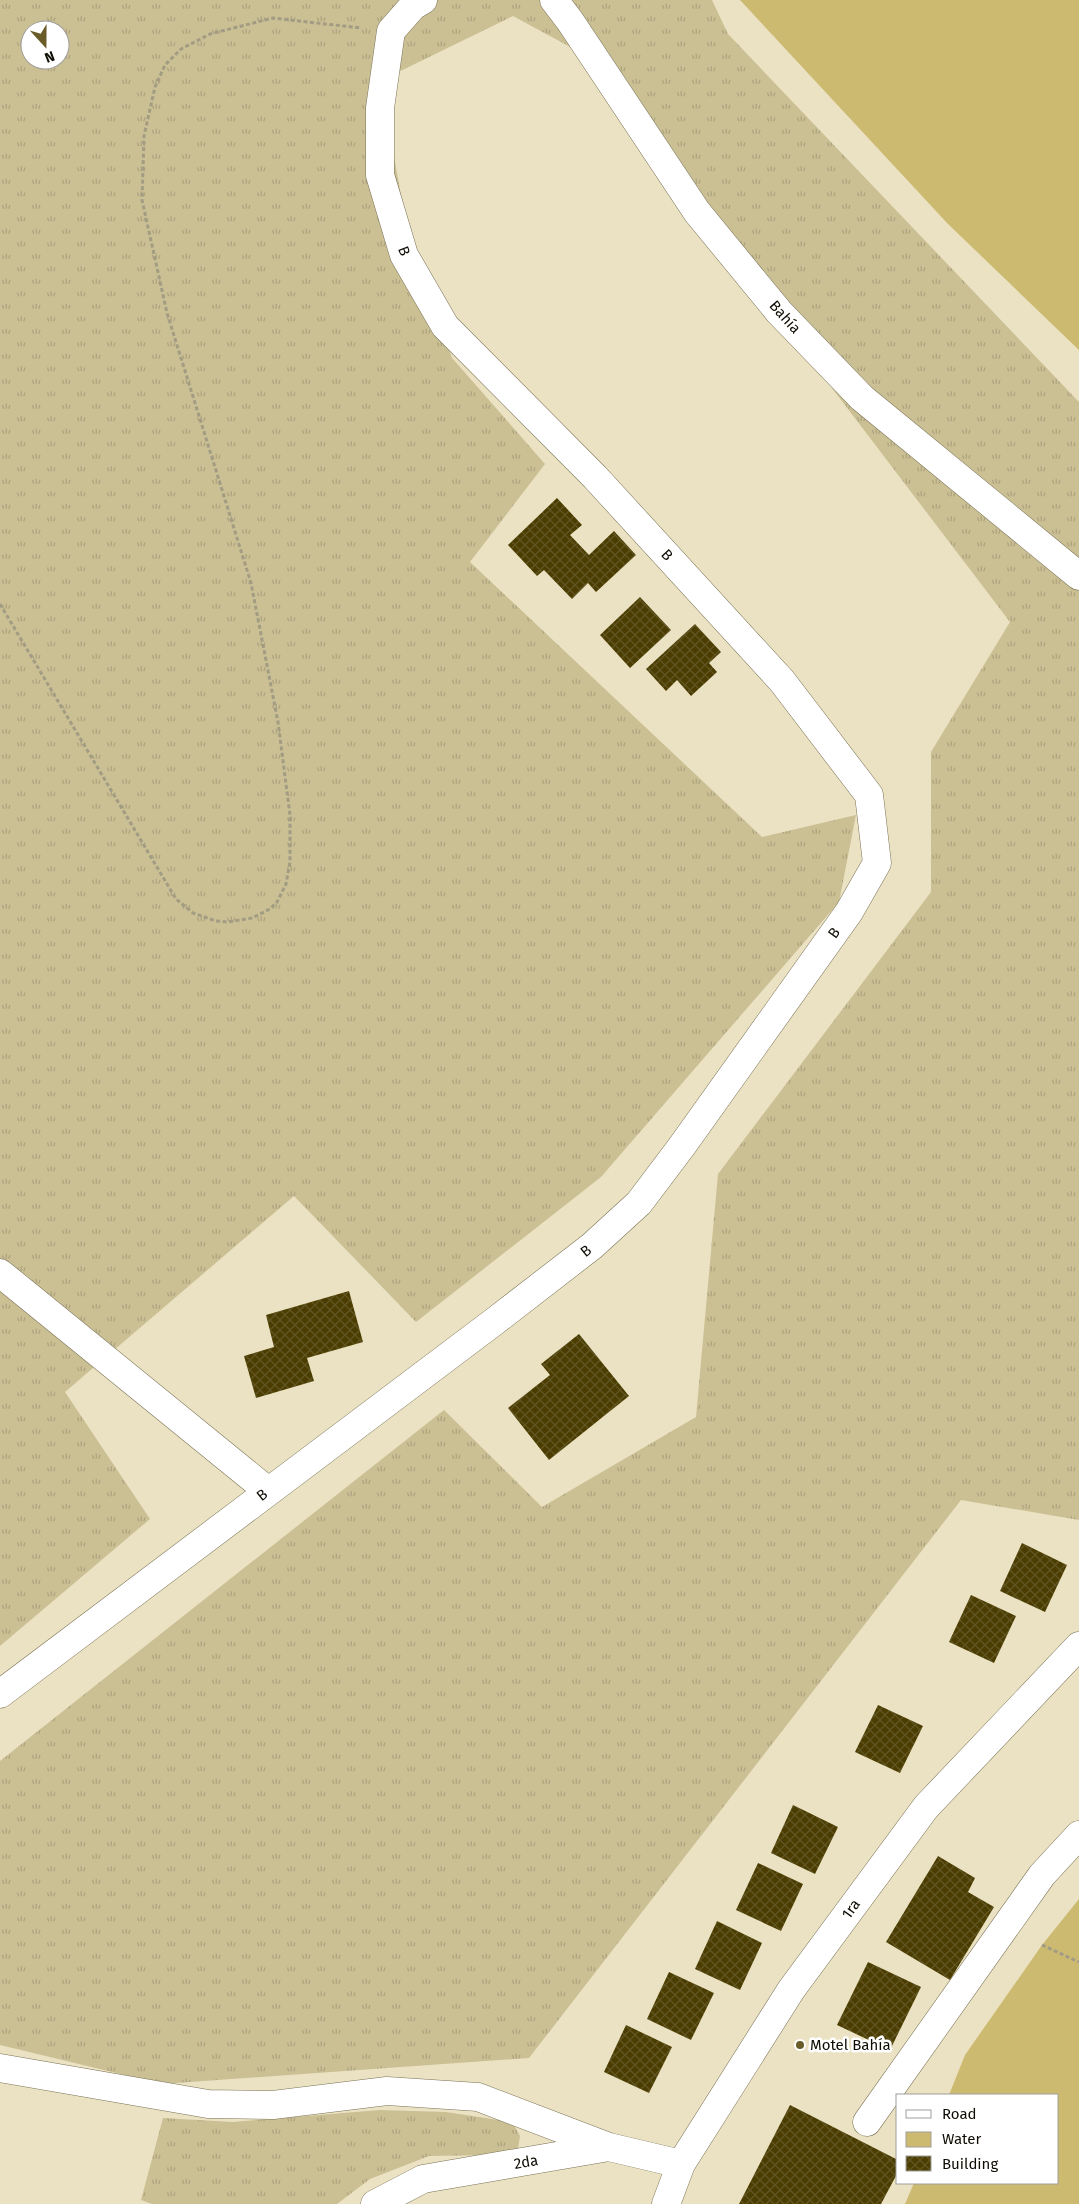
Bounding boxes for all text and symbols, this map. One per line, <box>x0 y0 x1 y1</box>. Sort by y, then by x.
north arrow <box>20 20 70 70</box>
text: N <box>42 47 57 66</box>
street label: B <box>394 244 414 258</box>
street label: Bahía <box>765 297 805 337</box>
street label: B <box>657 546 677 564</box>
street label: B <box>824 924 844 942</box>
street label: B <box>577 1241 595 1261</box>
street label: B <box>253 1485 271 1505</box>
street label: 1ra <box>838 1896 864 1922</box>
place label: Motel Bahía <box>810 2036 891 2054</box>
marker: Motel Bahía <box>794 2039 806 2051</box>
legend <box>896 2094 1059 2184</box>
text: Road <box>942 2105 977 2123</box>
text: Water <box>942 2130 981 2148</box>
street label: 2da <box>512 2151 540 2173</box>
text: Building <box>942 2155 998 2173</box>

